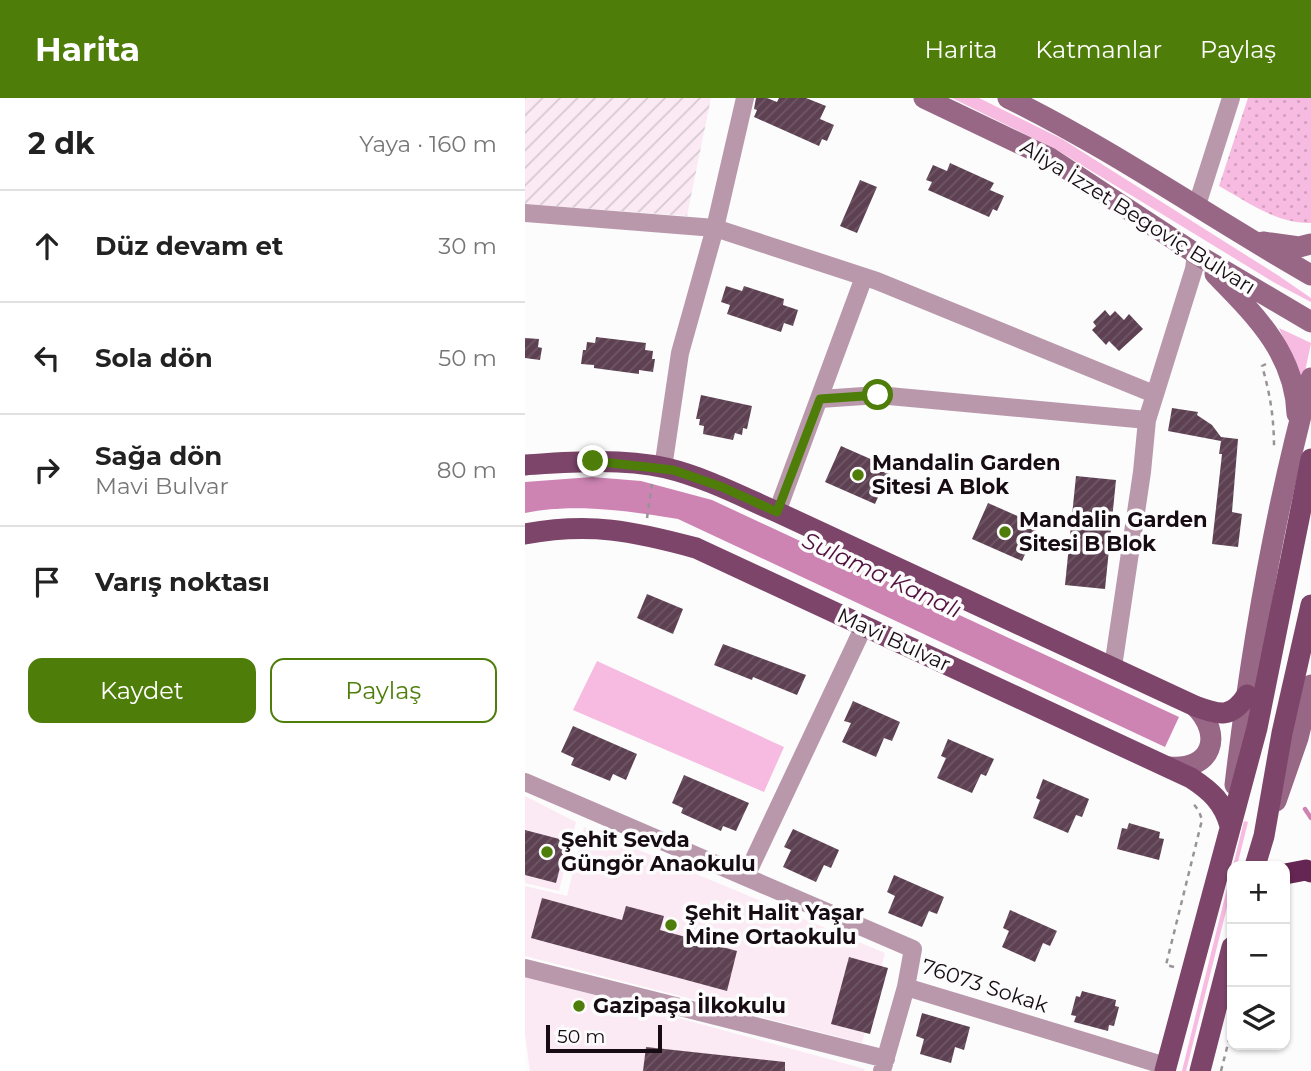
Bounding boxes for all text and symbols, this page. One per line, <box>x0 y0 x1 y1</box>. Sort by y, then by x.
text: Harita <box>35 29 140 69</box>
text: Harita <box>925 35 997 64</box>
text: Katmanlar <box>1035 35 1162 64</box>
text: Paylaş <box>1200 35 1276 64</box>
text: 2 dk <box>28 125 95 162</box>
text: Yaya · 160 m <box>359 130 497 158</box>
street label: Aliya İzzet Begoviç Bulvarı <box>1016 134 1260 299</box>
icon: ahead <box>28 227 66 265</box>
text: Düz devam et <box>95 230 283 262</box>
text: 30 m <box>438 232 497 260</box>
icon: left <box>28 339 66 377</box>
text: Sola dön <box>95 342 213 374</box>
text: 50 m <box>438 344 497 372</box>
route start <box>862 379 893 410</box>
text: Sağa dön <box>95 440 222 472</box>
route end <box>577 445 608 476</box>
place label: Mandalin Garden Sitesi A Blok <box>872 450 1061 499</box>
icon: right <box>28 451 66 489</box>
text: 80 m <box>437 456 497 484</box>
marker: Mandalin Garden Sitesi A Blok <box>850 467 866 483</box>
text: Mavi Bulvar <box>95 472 229 500</box>
place label: Mandalin Garden Sitesi B Blok <box>1019 507 1208 556</box>
marker: Mandalin Garden Sitesi B Blok <box>997 524 1013 540</box>
water label: Sulama Kanalı <box>798 526 966 624</box>
icon: arrive <box>28 563 66 601</box>
text: Varış noktası <box>95 566 270 598</box>
street label: Mavi Bulvar <box>834 602 955 677</box>
button: Kaydet <box>28 658 256 723</box>
button: Paylaş <box>270 658 497 723</box>
place label: Şehit Sevda Güngör Anaokulu <box>561 827 756 876</box>
marker: Şehit Sevda Güngör Anaokulu <box>539 844 555 860</box>
map controls <box>1227 861 1290 1050</box>
button: + <box>1227 861 1290 924</box>
place label: Şehit Halit Yaşar Mine Ortaokulu <box>685 900 864 949</box>
marker: Şehit Halit Yaşar Mine Ortaokulu <box>663 917 679 933</box>
button: − <box>1227 924 1290 987</box>
street label: 76073 Sokak <box>919 953 1052 1018</box>
button: layers <box>1227 987 1290 1050</box>
place label: Gazipaşa İlkokulu <box>593 992 786 1018</box>
marker: Gazipaşa İlkokulu <box>571 998 587 1014</box>
scale bar <box>546 1022 661 1054</box>
text: 50 m <box>557 1025 605 1048</box>

